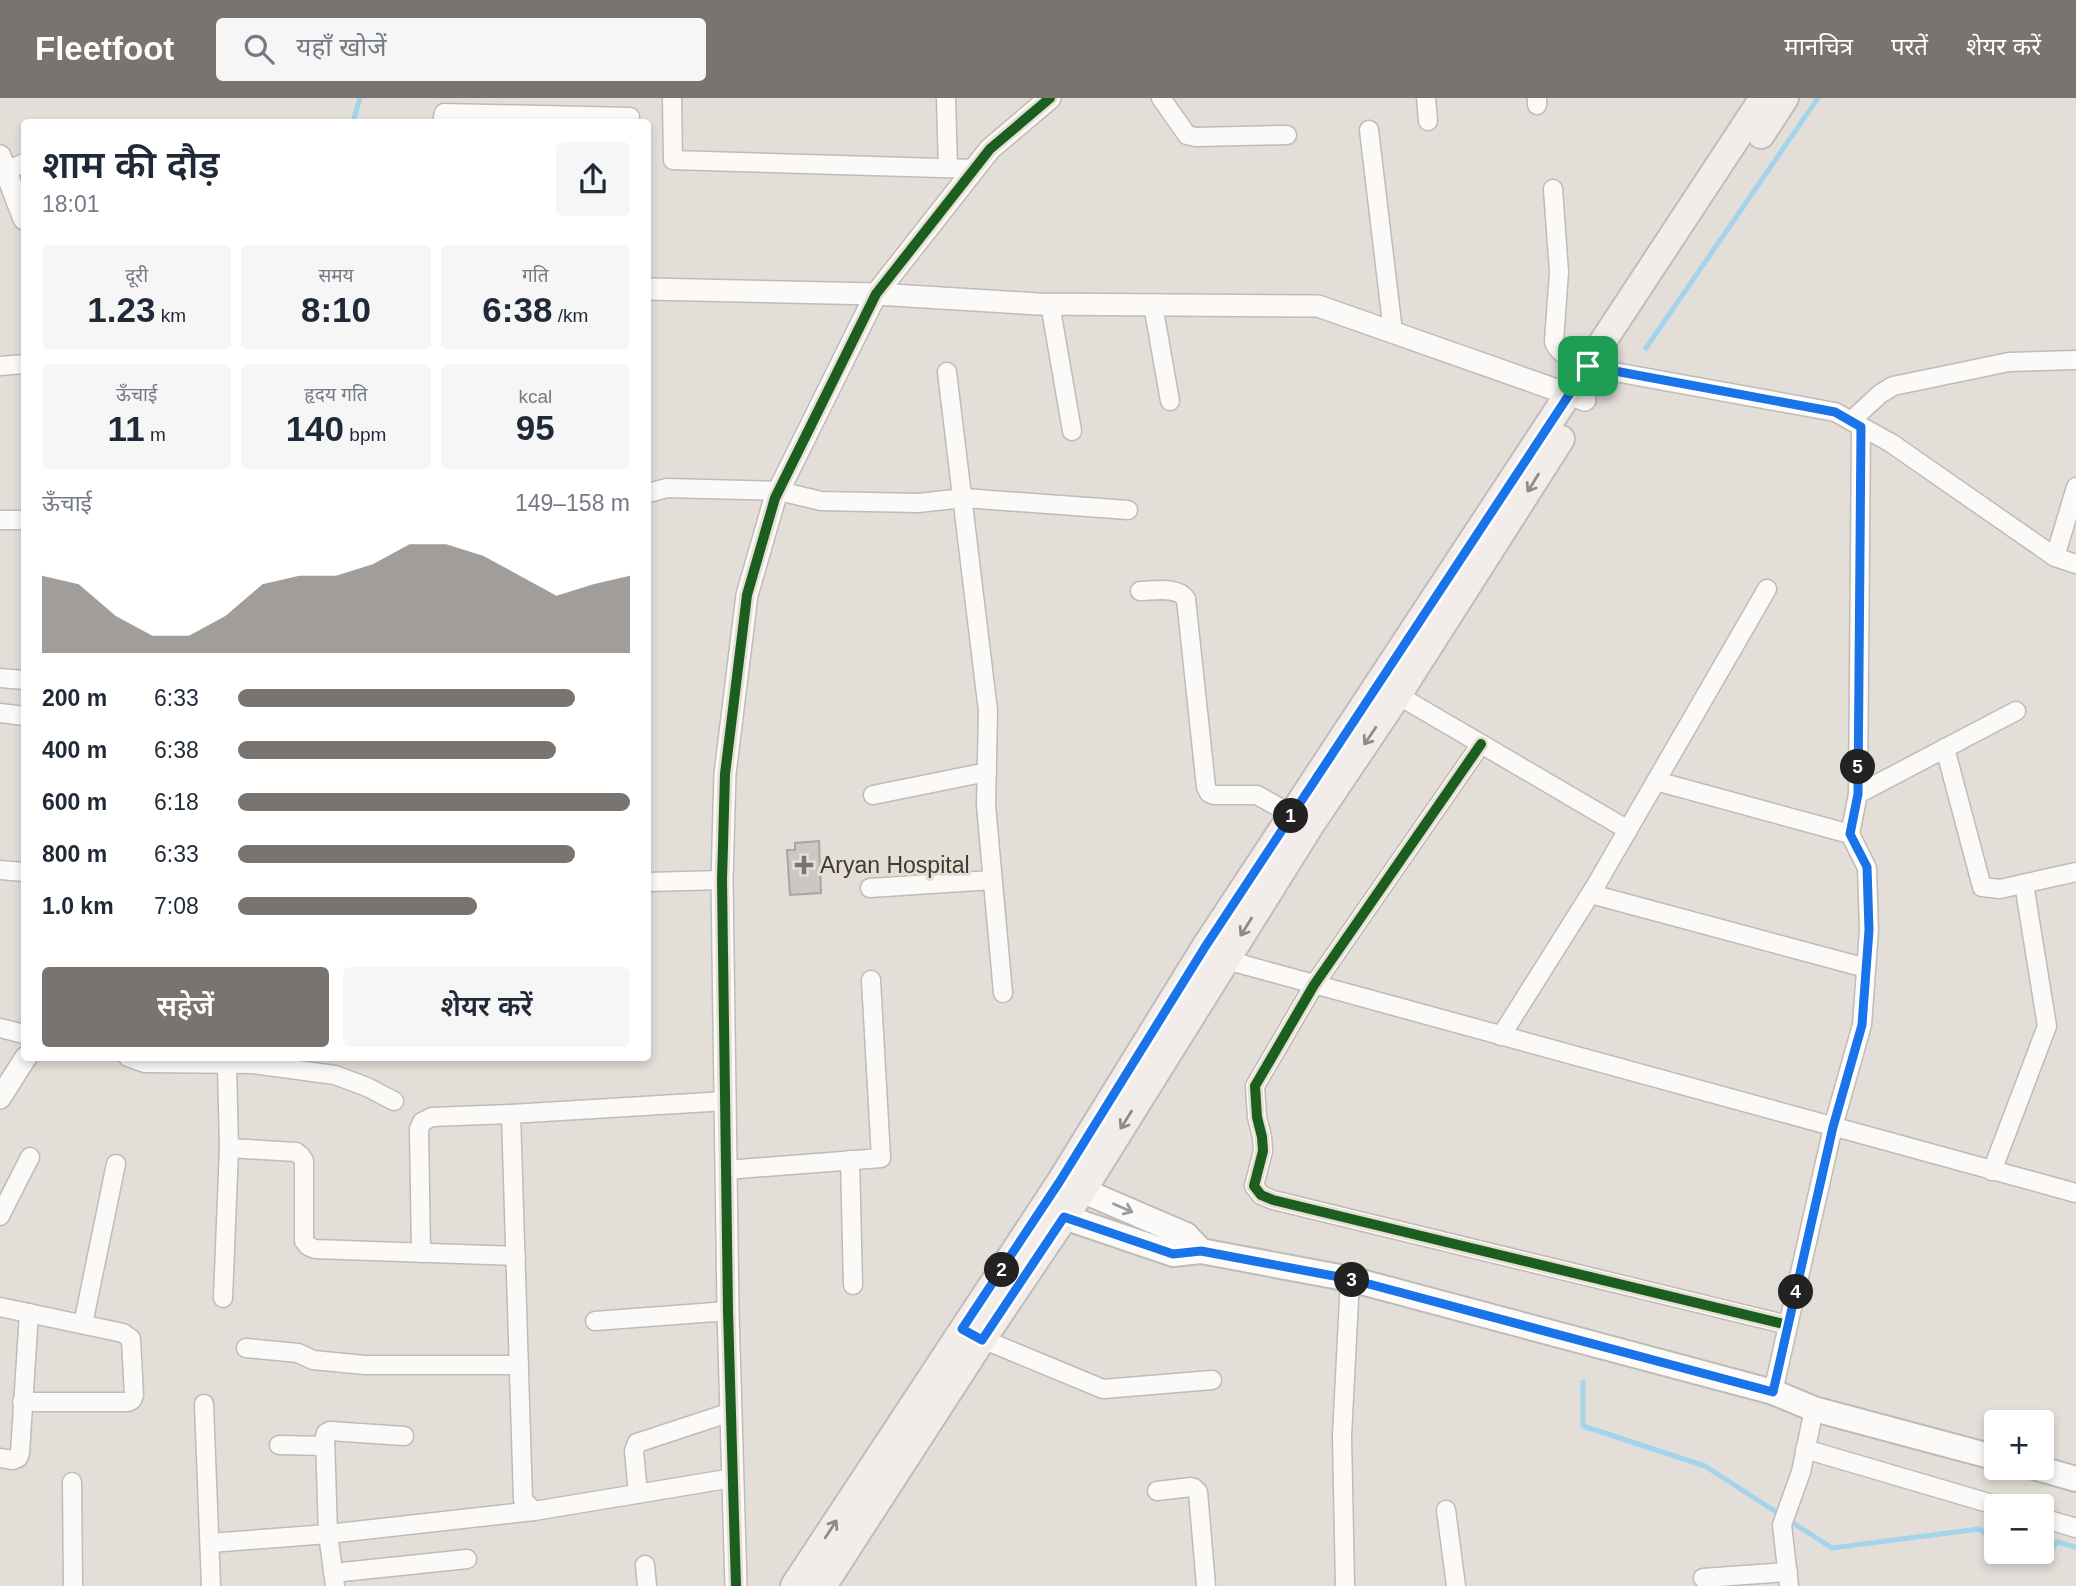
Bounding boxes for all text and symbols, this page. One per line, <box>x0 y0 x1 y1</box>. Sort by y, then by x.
search box <box>216 18 706 81</box>
text: Fleetfoot <box>35 30 174 67</box>
icon: search <box>240 30 278 68</box>
text: यहाँ खोजें <box>296 32 386 62</box>
text: मानचित्र <box>1784 33 1853 60</box>
text: परतें <box>1891 33 1928 60</box>
text: शेयर करें <box>1966 33 2041 60</box>
button: share <box>556 142 630 216</box>
text: शाम की दौड़ <box>42 144 220 186</box>
text: 18:01 <box>42 191 100 217</box>
text: दूरी <box>125 265 148 286</box>
text: समय <box>318 265 354 286</box>
text: गति <box>522 265 549 286</box>
text: 1.23 <box>87 290 155 329</box>
text: 8:10 <box>301 290 371 329</box>
text: 6:38 <box>482 290 552 329</box>
text: km <box>155 305 186 326</box>
text: /km <box>552 305 588 326</box>
pin <box>1558 336 1618 396</box>
icon: arrive <box>1569 347 1607 385</box>
text: ऊँचाई <box>116 384 157 405</box>
text: हृदय गति <box>304 384 368 405</box>
text: kcal <box>518 386 552 407</box>
text: 95 <box>516 408 555 447</box>
text: 11 <box>108 409 145 448</box>
text: 140 <box>286 409 344 448</box>
text: m <box>145 424 166 445</box>
text: bpm <box>344 424 386 445</box>
one-way arrow <box>1525 473 1540 492</box>
text: ऊँचाई <box>42 490 92 516</box>
text: 149–158 m <box>515 490 630 516</box>
text: 200 m <box>42 685 107 711</box>
text: 6:33 <box>154 685 199 711</box>
one-way arrow <box>1363 726 1377 745</box>
text: 400 m <box>42 737 107 763</box>
text: 6:38 <box>154 737 199 763</box>
pin: 5 <box>1840 750 1876 784</box>
text: 5 <box>1852 756 1863 777</box>
text: 600 m <box>42 789 107 815</box>
text: 6:18 <box>154 789 199 815</box>
pin: 1 <box>1274 798 1308 834</box>
text: 1 <box>1285 805 1296 826</box>
text: 800 m <box>42 841 107 867</box>
text: 6:33 <box>154 841 199 867</box>
place label: Aryan Hospital <box>820 852 970 878</box>
marker: Aryan Hospital <box>794 855 814 875</box>
text: 1.0 km <box>42 893 114 919</box>
text: 7:08 <box>154 893 199 919</box>
one-way arrow <box>1238 916 1252 936</box>
button: सहेजें <box>42 967 329 1047</box>
button: शेयर करें <box>343 967 630 1047</box>
one-way arrow <box>1118 1110 1133 1129</box>
one-way arrow <box>1112 1202 1133 1215</box>
pin: 2 <box>984 1252 1020 1288</box>
text: 2 <box>996 1259 1007 1280</box>
pin: 3 <box>1334 1262 1370 1298</box>
text: 3 <box>1346 1269 1357 1290</box>
pin: 4 <box>1778 1274 1814 1310</box>
text: 4 <box>1790 1281 1801 1302</box>
map controls <box>1984 1410 2054 1564</box>
button: + <box>1984 1410 2054 1480</box>
button: − <box>1984 1494 2054 1564</box>
one-way arrow <box>824 1520 839 1539</box>

